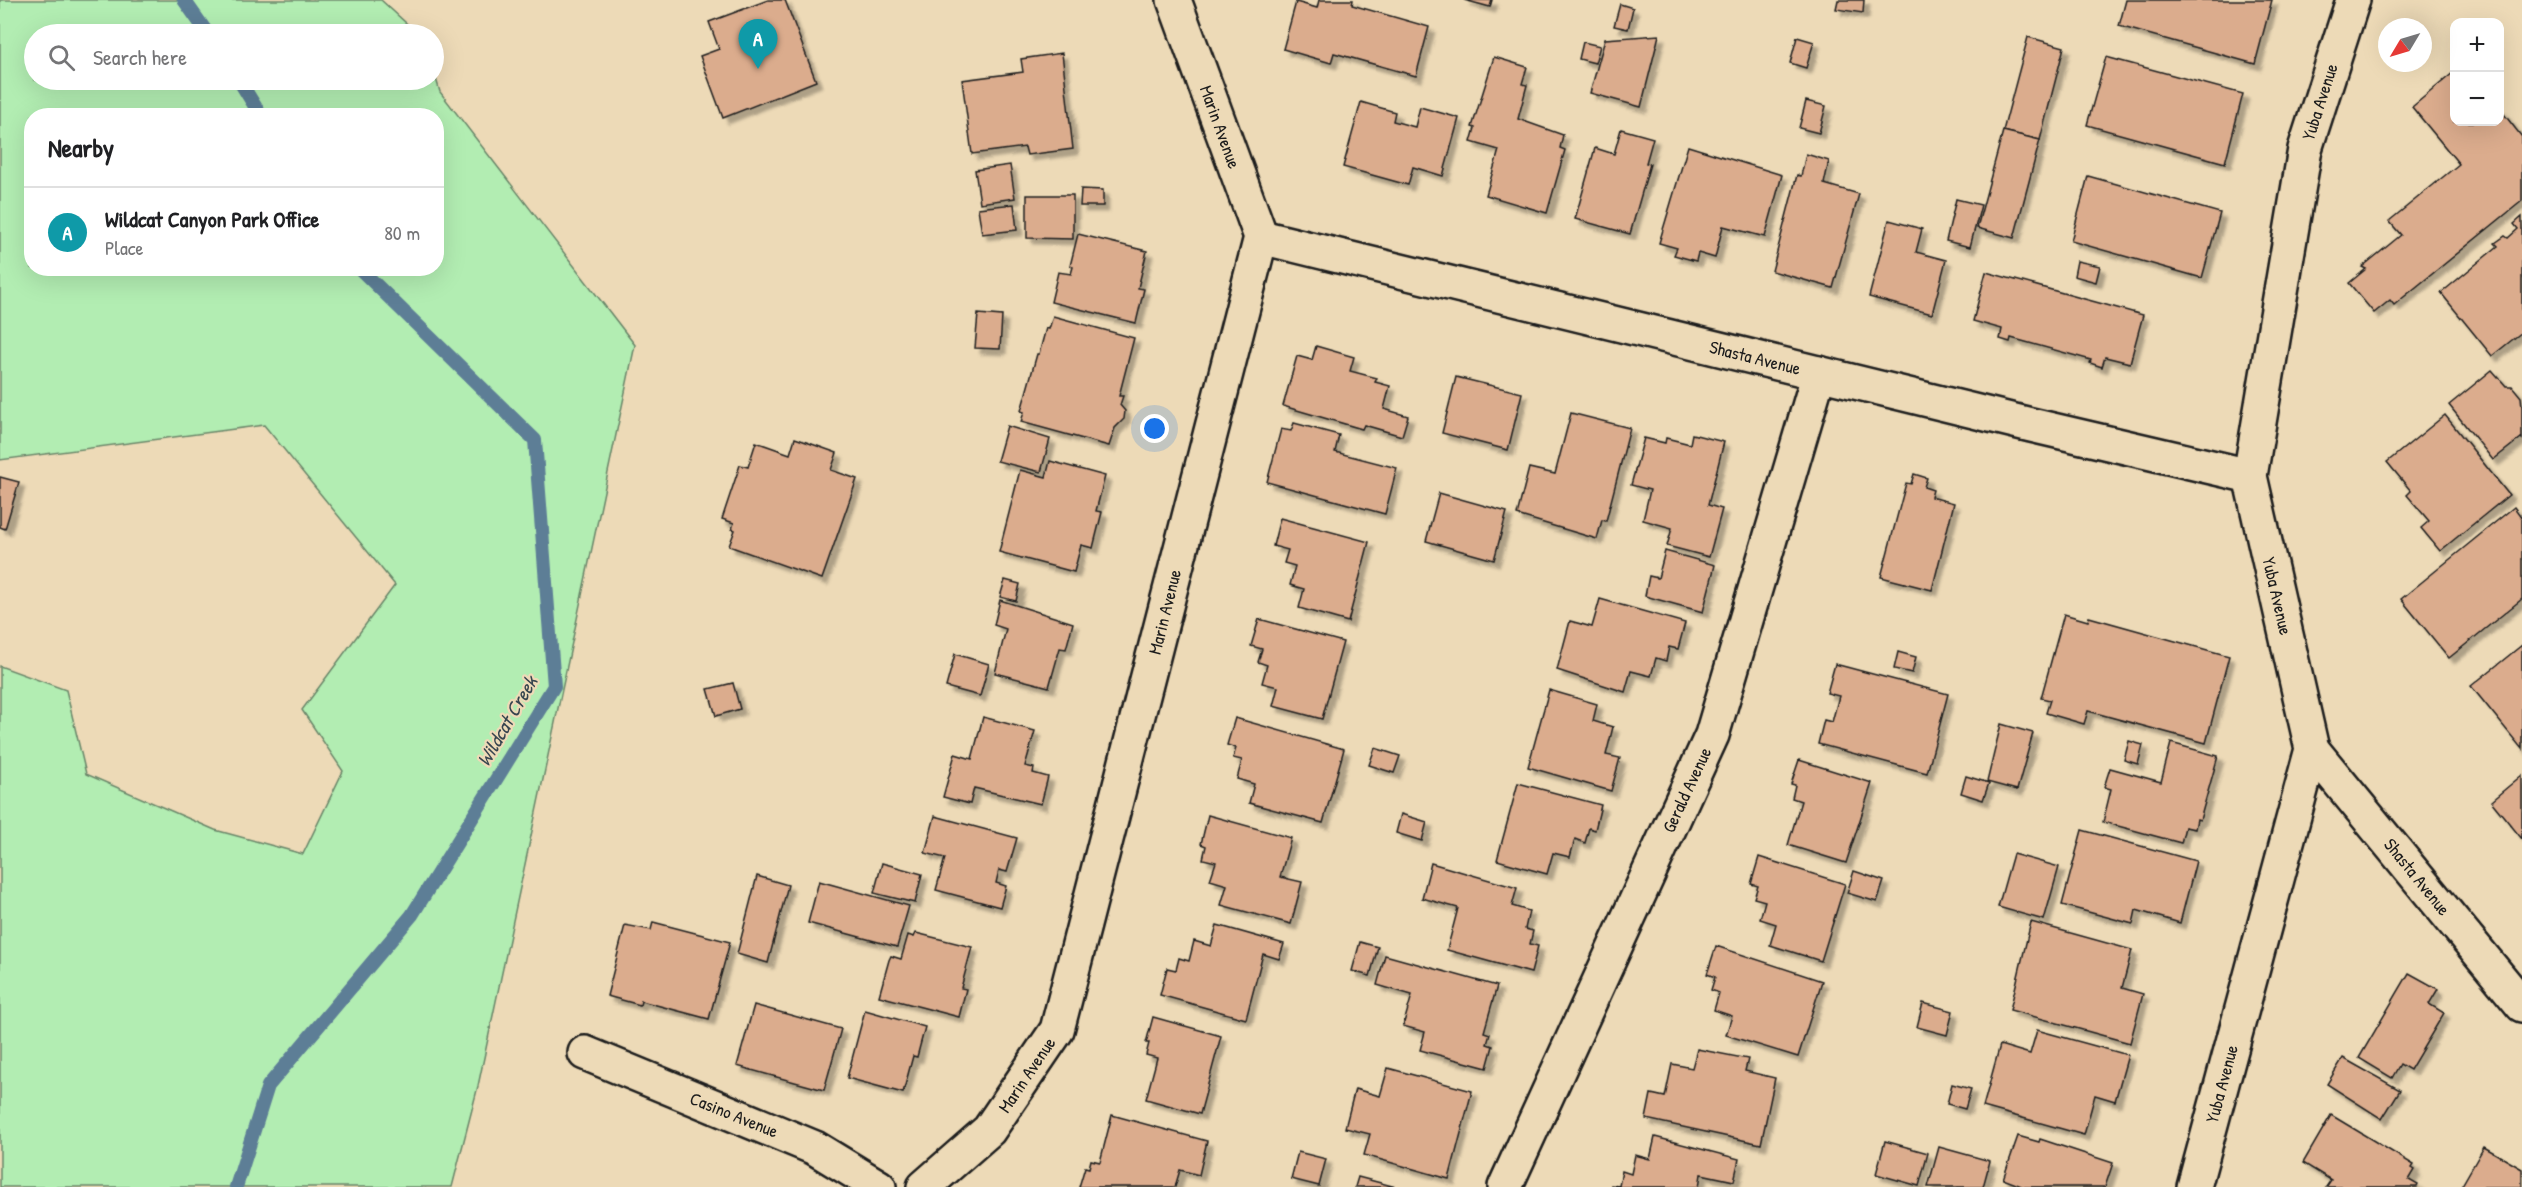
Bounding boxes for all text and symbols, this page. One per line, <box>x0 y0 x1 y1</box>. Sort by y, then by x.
north arrow <box>2378 18 2432 72</box>
map controls <box>2450 18 2504 126</box>
button: + <box>2450 18 2504 72</box>
pin: A <box>738 20 777 69</box>
search box <box>24 24 444 90</box>
icon: search <box>45 41 78 74</box>
text: Search here <box>93 42 187 72</box>
street label: Yuba Avenue <box>2295 60 2344 143</box>
button: − <box>2450 72 2504 126</box>
street label: Marin Avenue <box>1194 82 1247 172</box>
text: Nearby <box>48 130 114 165</box>
text: Wildcat Canyon Park Office <box>105 204 319 234</box>
text: A <box>63 219 72 246</box>
text: 80 m <box>384 219 420 246</box>
text: Place <box>105 234 144 261</box>
street label: Shasta Avenue <box>1707 334 1803 381</box>
your location <box>1140 414 1169 443</box>
street label: Yuba Avenue <box>2256 554 2299 637</box>
street label: Marin Avenue <box>1142 567 1187 657</box>
water label: Wildcat Creek <box>470 669 544 771</box>
street label: Gerald Avenue <box>1656 743 1717 836</box>
street label: Shasta Avenue <box>2378 833 2456 921</box>
street label: Marin Avenue <box>992 1032 1061 1118</box>
street label: Yuba Avenue <box>2199 1042 2244 1125</box>
street label: Casino Avenue <box>686 1086 782 1144</box>

